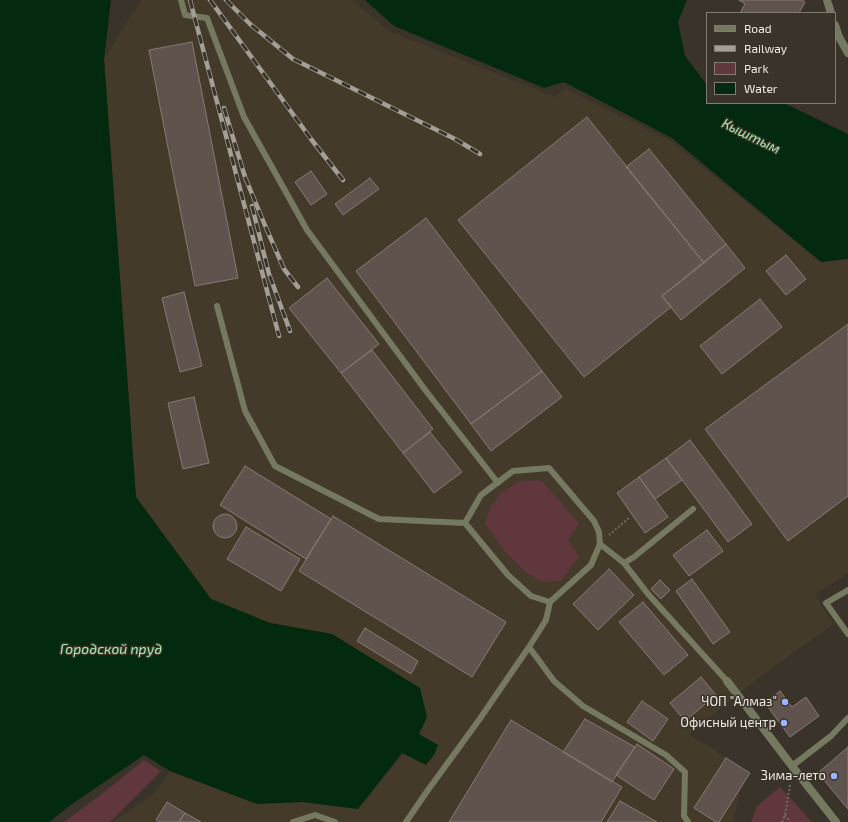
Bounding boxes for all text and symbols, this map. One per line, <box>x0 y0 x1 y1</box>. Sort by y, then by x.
legend <box>706 12 836 104</box>
text: Road <box>744 21 772 35</box>
text: Railway <box>744 41 787 55</box>
text: Park <box>744 61 769 75</box>
text: Water <box>744 81 778 95</box>
water label: Кыштым <box>719 115 783 157</box>
water label: Городской пруд <box>60 641 162 657</box>
place label: ЧОП "Алмаз" <box>701 694 777 710</box>
marker: ЧОП "Алмаз" <box>780 697 790 707</box>
place label: Офисный центр <box>680 715 776 731</box>
marker: Офисный центр <box>779 718 789 728</box>
place label: Зима-лето <box>761 768 826 784</box>
marker: Зима-лето <box>829 771 839 781</box>

